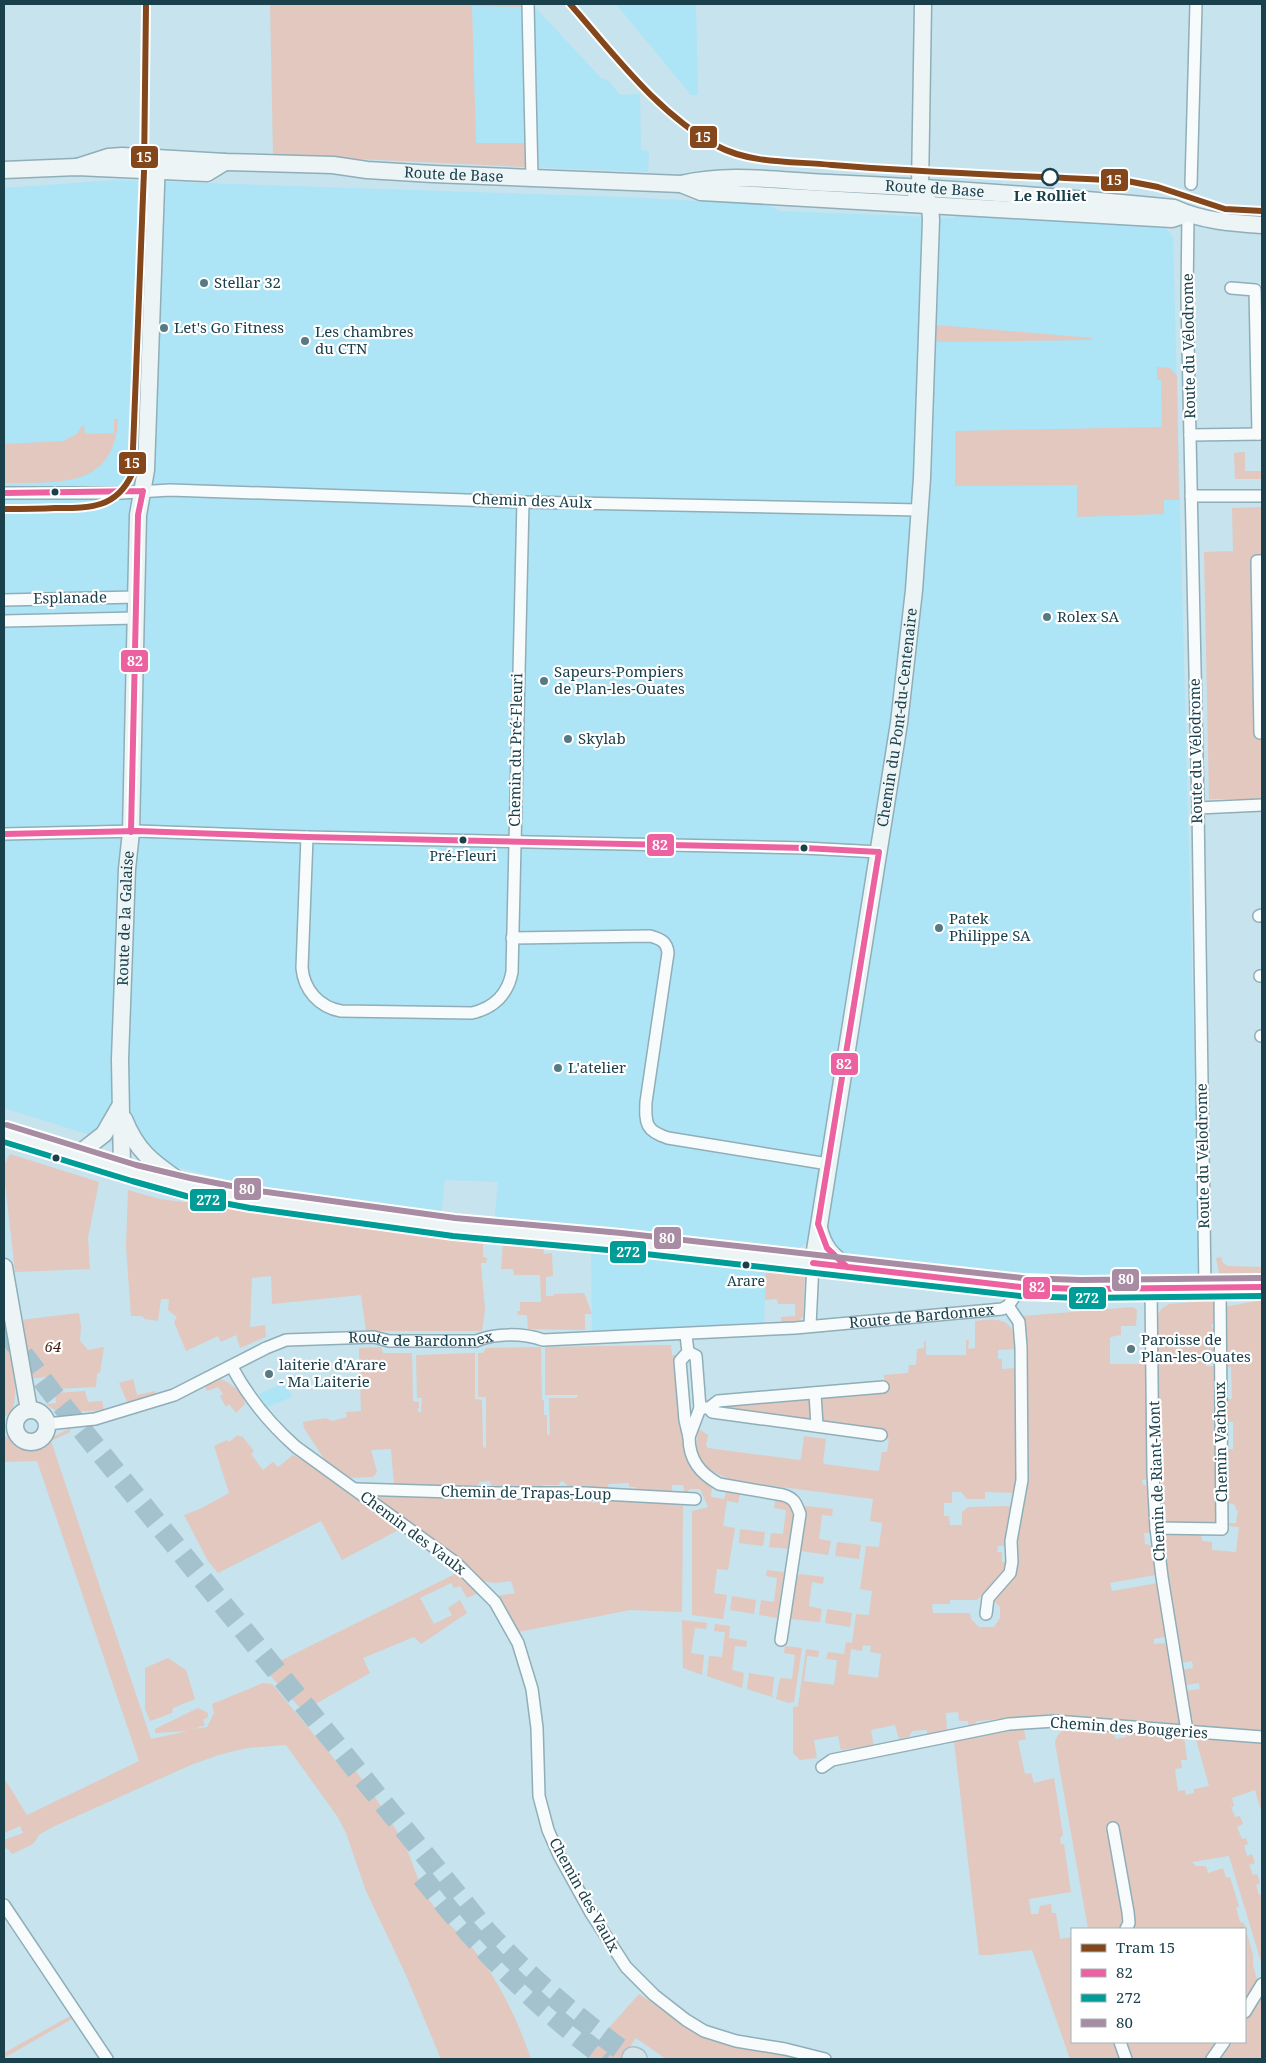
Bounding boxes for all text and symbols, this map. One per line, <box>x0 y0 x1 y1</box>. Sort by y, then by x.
line badge: 15 <box>689 125 718 149</box>
text: 15 <box>695 127 711 146</box>
line badge: 15 <box>130 145 159 169</box>
text: 15 <box>136 147 152 166</box>
street label: Route de Base <box>403 161 504 186</box>
marker: Le Rolliet <box>1041 168 1059 186</box>
line badge: 15 <box>1100 168 1129 192</box>
text: 15 <box>1106 170 1122 189</box>
street label: Route de Base <box>885 175 985 201</box>
place label: Le Rolliet <box>1014 185 1086 205</box>
place label: Stellar 32 <box>214 272 281 292</box>
street label: Route du Vélodrome <box>1177 273 1199 419</box>
marker: Stellar 32 <box>198 277 210 289</box>
place label: Let's Go Fitness <box>174 317 284 337</box>
place label: Les chambres du CTN <box>315 321 414 358</box>
marker: Let's Go Fitness <box>158 322 170 334</box>
marker: Les chambres du CTN <box>299 335 311 347</box>
line badge: 15 <box>118 451 147 475</box>
text: 15 <box>124 453 140 472</box>
unlabelled marker <box>50 487 60 497</box>
street label: Chemin des Aulx <box>472 488 593 512</box>
street label: Esplanade <box>33 586 107 608</box>
place label: Rolex SA <box>1057 606 1120 626</box>
street label: Chemin du Pont-du-Centenaire <box>872 607 921 828</box>
marker: Rolex SA <box>1041 611 1053 623</box>
line badge: 82 <box>120 649 149 673</box>
text: 82 <box>127 651 143 670</box>
place label: Sapeurs-Pompiers de Plan-les-Ouates <box>554 661 685 698</box>
street label: Chemin du Pré-Fleuri <box>504 673 526 827</box>
marker: Sapeurs-Pompiers de Plan-les-Ouates <box>538 675 550 687</box>
street label: Route du Vélodrome <box>1184 678 1206 824</box>
place label: Skylab <box>578 728 626 748</box>
marker: Skylab <box>562 733 574 745</box>
line badge: 82 <box>646 833 675 857</box>
marker: Pré-Fleuri <box>458 835 468 845</box>
text: 82 <box>652 835 668 854</box>
unlabelled marker <box>799 843 809 853</box>
place label: Pré-Fleuri <box>430 846 497 865</box>
street label: Route de la Galaise <box>112 849 138 986</box>
place label: Patek Philippe SA <box>949 908 1031 945</box>
marker: Patek Philippe SA <box>933 922 945 934</box>
line badge: 82 <box>830 1052 859 1076</box>
text: 82 <box>836 1054 852 1073</box>
place label: L'atelier <box>568 1057 626 1077</box>
marker: L'atelier <box>552 1062 564 1074</box>
street label: Route du Vélodrome <box>1191 1083 1213 1229</box>
unlabelled marker <box>51 1153 61 1163</box>
line badge: 80 <box>233 1177 262 1201</box>
text: 80 <box>239 1179 255 1198</box>
line badge: 272 <box>189 1188 227 1212</box>
text: 272 <box>196 1190 220 1209</box>
line badge: 80 <box>653 1226 682 1250</box>
text: 80 <box>659 1228 675 1247</box>
line badge: 272 <box>609 1240 647 1264</box>
text: 272 <box>616 1242 640 1261</box>
marker: Arare <box>741 1260 751 1270</box>
line badge: 80 <box>1111 1268 1140 1292</box>
text: 80 <box>1118 1269 1134 1288</box>
place label: Arare <box>727 1271 765 1290</box>
line badge: 82 <box>1022 1276 1051 1300</box>
text: 82 <box>1029 1277 1045 1296</box>
line badge: 272 <box>1068 1286 1107 1310</box>
text: 272 <box>1075 1288 1099 1307</box>
street label: Route de Bardonnex <box>848 1299 995 1332</box>
street label: Route de Bardonnex <box>348 1325 495 1350</box>
place label: Paroisse de Plan-les-Ouates <box>1141 1329 1251 1366</box>
park label: 64 <box>45 1336 61 1356</box>
marker: Paroisse de Plan-les-Ouates <box>1125 1343 1137 1355</box>
place label: laiterie d'Arare - Ma Laiterie <box>279 1354 386 1391</box>
marker: laiterie d'Arare - Ma Laiterie <box>263 1368 275 1380</box>
street label: Chemin Vachoux <box>1209 1381 1231 1503</box>
street label: Chemin de Riant-Mont <box>1143 1400 1169 1562</box>
street label: Chemin de Trapas-Loup <box>441 1481 612 1503</box>
street label: Chemin des Vaulx <box>357 1486 471 1579</box>
street label: Chemin des Bougeries <box>1050 1712 1209 1743</box>
street label: Chemin des Vaulx <box>545 1834 625 1956</box>
legend <box>1071 1928 1246 2043</box>
text: Tram 15 <box>1116 1937 1175 1957</box>
text: 82 <box>1116 1962 1133 1982</box>
text: 272 <box>1116 1987 1141 2007</box>
text: 80 <box>1116 2012 1133 2032</box>

